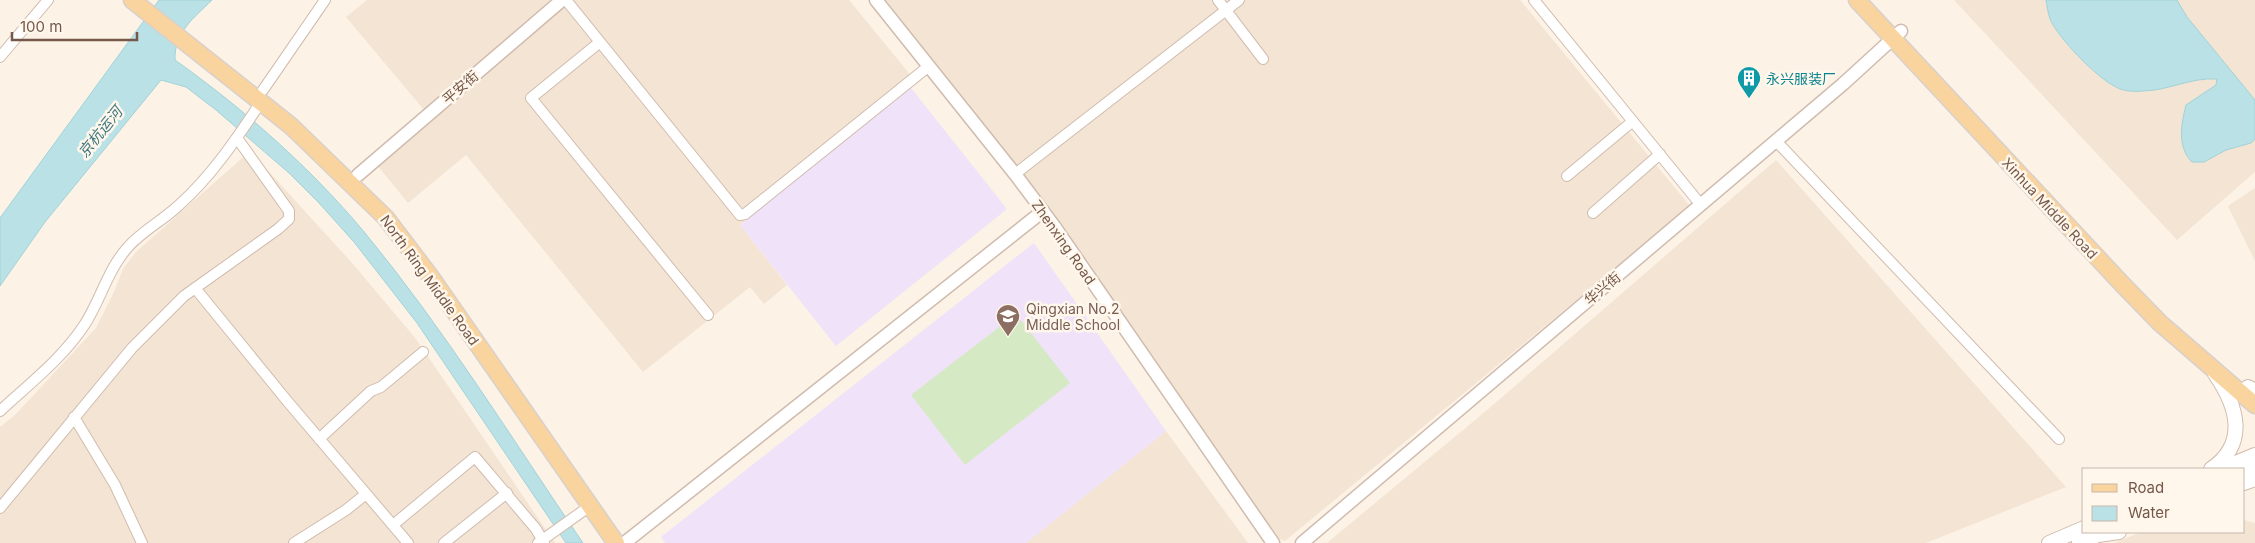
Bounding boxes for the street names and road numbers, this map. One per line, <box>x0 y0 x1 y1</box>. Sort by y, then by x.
street label: 平安街 <box>439 67 481 107</box>
street label: Xinhua Middle Road <box>1999 154 2101 262</box>
street label: Zhenxing Road <box>1029 197 1099 287</box>
street label: North Ring Middle Road <box>377 212 483 348</box>
street label: 华兴街 <box>1580 268 1624 308</box>

